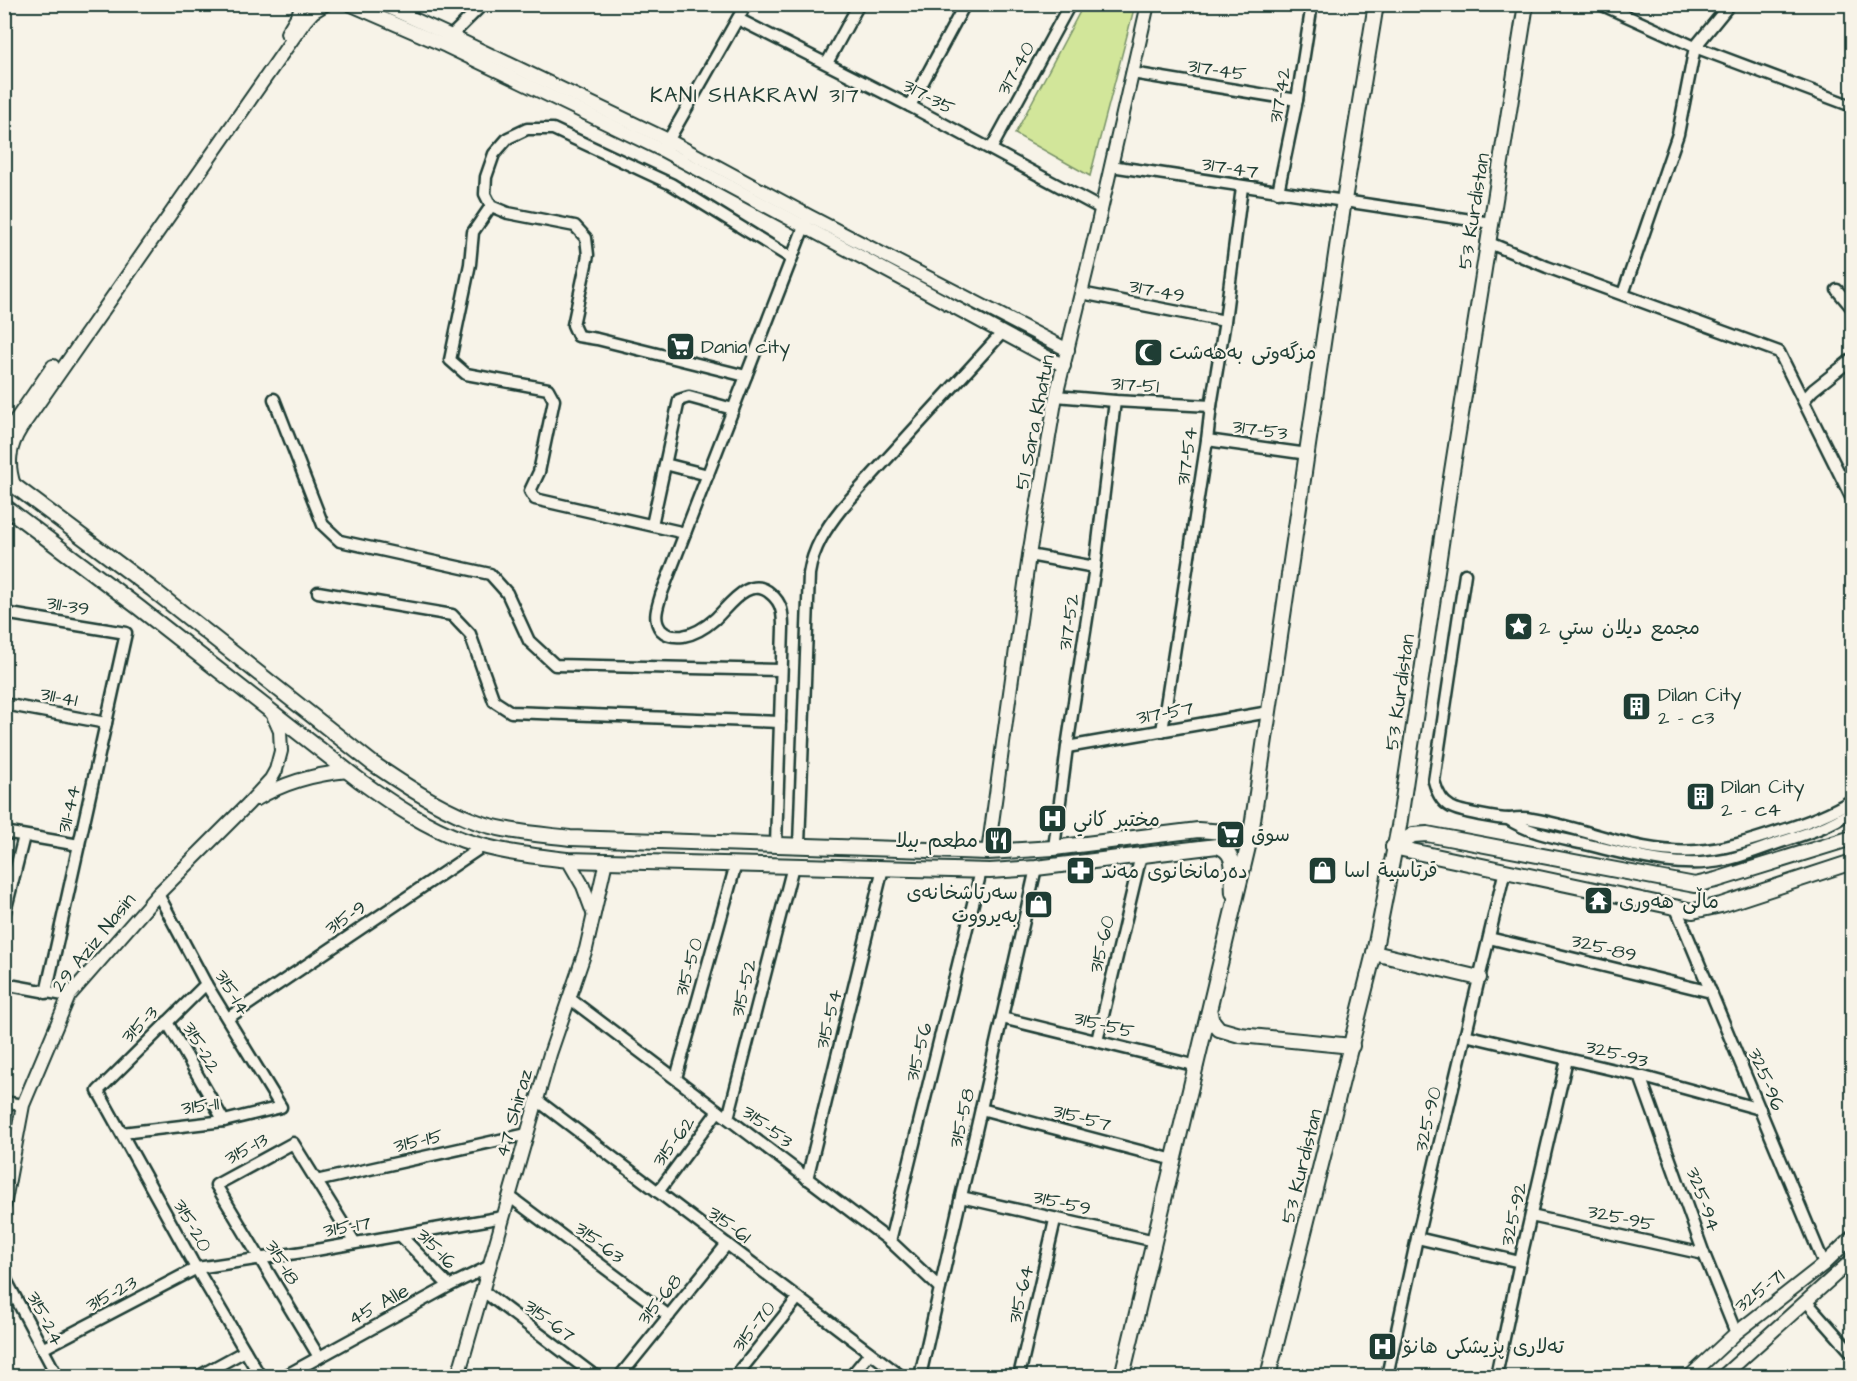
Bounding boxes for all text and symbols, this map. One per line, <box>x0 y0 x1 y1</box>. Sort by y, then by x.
street label: 317-40 <box>990 36 1042 100</box>
street label: 317-45 <box>1186 52 1248 88</box>
street label: 317-42 <box>1261 64 1299 125</box>
street label: 317-35 <box>897 71 960 122</box>
district label: KANI SHAKRAW 317 <box>650 81 860 110</box>
street label: 317-47 <box>1199 150 1260 186</box>
street label: 53 Kurdistan <box>1451 151 1497 271</box>
street label: 317-49 <box>1127 272 1187 310</box>
supermarket icon: Dania city <box>664 330 696 362</box>
place label: Dania city <box>701 333 790 362</box>
mosque icon: مزگەوتی بەهەشت <box>1132 336 1164 368</box>
place label: مزگەوتی بەهەشت <box>1169 339 1316 367</box>
street label: 51 Sara Khatun <box>1008 352 1062 492</box>
street label: 317-51 <box>1110 369 1160 401</box>
street label: 317-53 <box>1230 412 1289 448</box>
street label: 317-54 <box>1169 425 1205 487</box>
street label: 311-39 <box>44 588 91 624</box>
street label: 317-52 <box>1051 591 1087 652</box>
place icon: مجمع ديلان ستي 2 <box>1502 611 1534 643</box>
place label: مجمع ديلان ستي 2 <box>1539 614 1700 645</box>
street label: 53 Kurdistan <box>1378 632 1422 752</box>
street label: 311-41 <box>38 680 80 714</box>
place label: Dilan City 2 - c3 <box>1658 681 1742 732</box>
building icon: Dilan City 2 - c3 <box>1621 690 1653 722</box>
street label: 317-57 <box>1134 694 1196 732</box>
place label: Dilan City 2 - c4 <box>1721 773 1805 824</box>
building icon: Dilan City 2 - c4 <box>1684 781 1716 813</box>
street label: 311-44 <box>50 782 88 836</box>
hospital icon: مختبر كاني <box>1036 803 1068 835</box>
place label: مختبر كاني <box>1073 806 1160 837</box>
supermarket icon: سوق <box>1214 818 1246 850</box>
place label: سوق <box>1251 821 1290 849</box>
restaurant icon: مطعم بيلا <box>983 824 1015 856</box>
place label: مطعم بيلا <box>895 827 978 855</box>
shop icon: قرتاسیة اسا <box>1307 854 1339 886</box>
pharmacy icon: دەرمانخانوی مەند <box>1064 855 1096 887</box>
place label: قرتاسیة اسا <box>1344 857 1438 885</box>
place label: دەرمانخانوی مەند <box>1101 858 1248 886</box>
place label: سەرتاشخانەی بەیرووت <box>907 879 1018 930</box>
temple icon: ماڵی هەوری <box>1582 885 1614 917</box>
street label: 29 Aziz Nasin <box>45 887 143 998</box>
place label: ماڵی هەوری <box>1619 887 1719 916</box>
shop icon: سەرتاشخانەی بەیرووت <box>1023 888 1055 920</box>
street label: 315-9 <box>319 894 372 942</box>
street label: 315-60 <box>1082 912 1122 976</box>
street label: 325-89 <box>1568 926 1639 970</box>
street label: 315-50 <box>667 934 711 1000</box>
street label: 315-52 <box>723 956 765 1020</box>
street label: 315-14 <box>207 964 257 1021</box>
street label: 315-54 <box>808 986 850 1052</box>
street label: 315-3 <box>115 1000 165 1050</box>
street label: 315-55 <box>1071 1004 1137 1046</box>
street label: 315-22 <box>175 1016 228 1079</box>
street label: 315-56 <box>898 1019 940 1085</box>
street label: 325-93 <box>1583 1033 1651 1075</box>
street label: 325-96 <box>1740 1044 1792 1116</box>
street label: 47 Shiraz <box>488 1066 540 1161</box>
street label: 325-90 <box>1407 1084 1449 1155</box>
street label: 315-58 <box>942 1086 982 1151</box>
street label: 315-11 <box>179 1089 221 1123</box>
street label: 315-57 <box>1049 1097 1114 1139</box>
street label: 315-53 <box>736 1098 799 1155</box>
street label: 53 Kurdistan <box>1274 1106 1330 1227</box>
street label: 315-62 <box>645 1110 702 1173</box>
street label: 315-15 <box>391 1122 446 1160</box>
street label: 315-13 <box>220 1126 273 1172</box>
street label: 325-94 <box>1678 1163 1728 1236</box>
street label: 325-92 <box>1493 1179 1535 1249</box>
street label: 315-59 <box>1030 1183 1094 1223</box>
street label: 315-20 <box>166 1194 219 1258</box>
street label: 325-95 <box>1585 1197 1657 1239</box>
street label: 315-61 <box>702 1199 757 1251</box>
street label: 315-17 <box>321 1209 373 1245</box>
street label: 315-63 <box>569 1215 630 1271</box>
street label: 315-16 <box>409 1222 463 1276</box>
street label: 315-18 <box>258 1234 307 1291</box>
street label: 315-64 <box>1001 1262 1041 1326</box>
street label: 325-71 <box>1729 1262 1791 1319</box>
street label: 315-68 <box>630 1268 689 1331</box>
street label: 315-23 <box>81 1269 142 1319</box>
street label: 45 Alle <box>343 1277 414 1333</box>
street label: 315-24 <box>19 1286 71 1351</box>
street label: 315-67 <box>518 1292 581 1349</box>
street label: 315-70 <box>725 1295 783 1358</box>
hospital icon: تەلاری پزیشکی هانۆ <box>1366 1330 1398 1362</box>
place label: تەلاری پزیشکی هانۆ <box>1401 1333 1564 1361</box>

